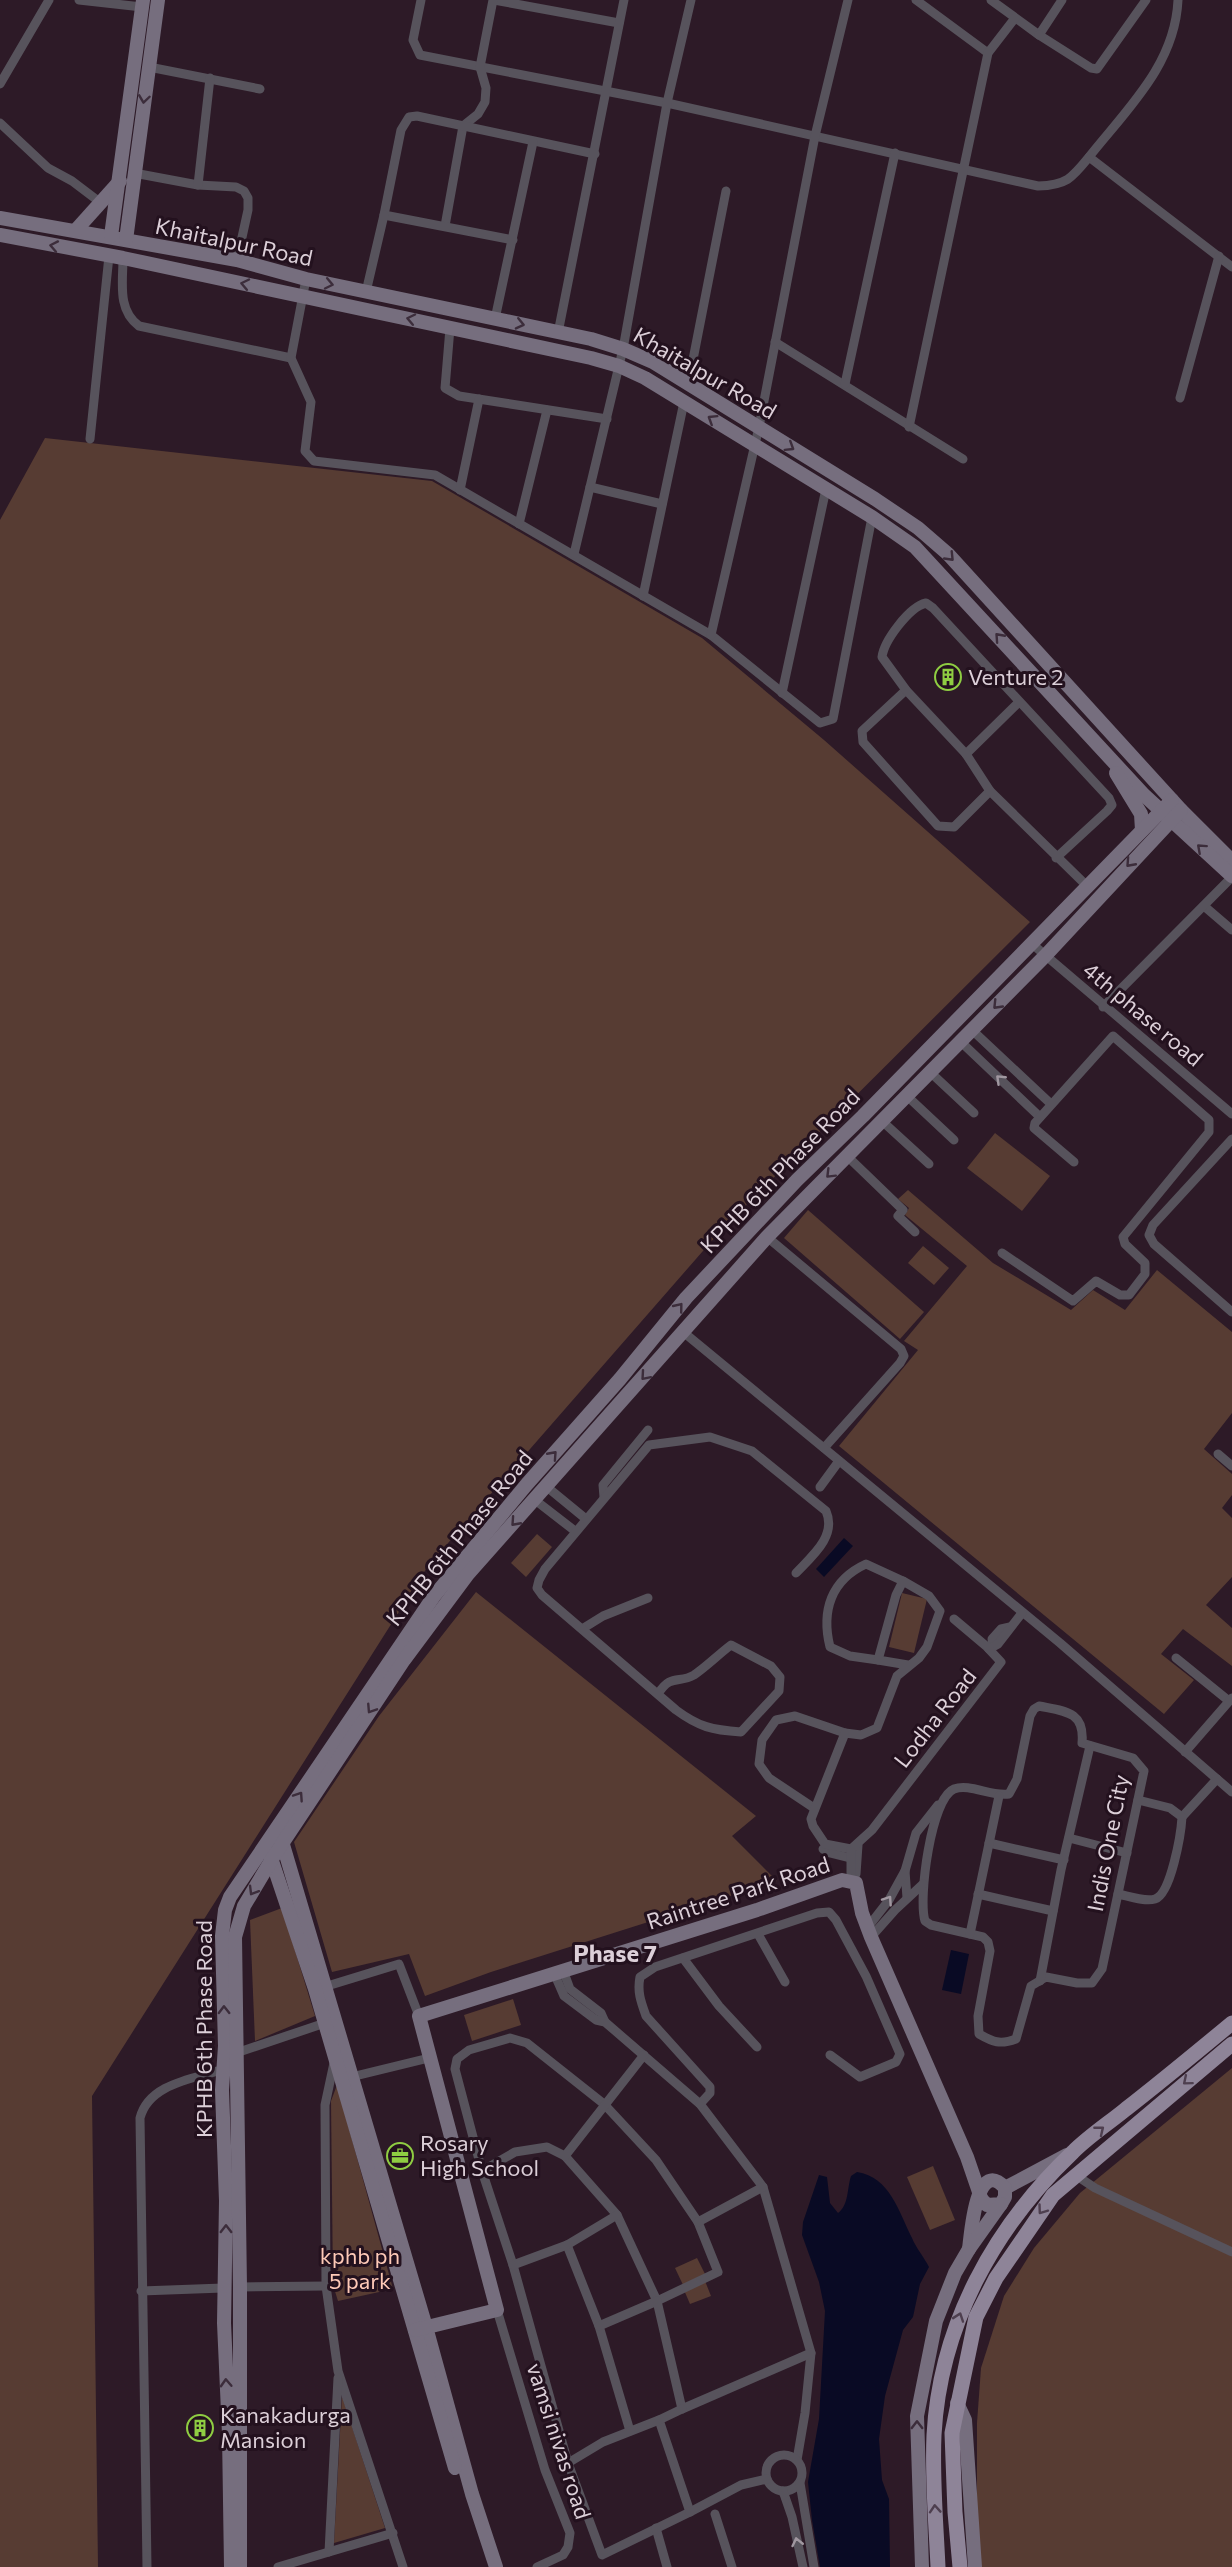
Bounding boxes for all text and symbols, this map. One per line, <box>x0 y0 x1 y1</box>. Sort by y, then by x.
one-way arrow <box>139 95 151 104</box>
street label: Khaitalpur Road <box>153 212 315 271</box>
one-way arrow <box>49 240 59 253</box>
one-way arrow <box>324 277 334 290</box>
one-way arrow <box>240 278 250 291</box>
one-way arrow <box>406 314 416 327</box>
one-way arrow <box>515 317 525 330</box>
street label: Khaitalpur Road <box>629 321 781 424</box>
one-way arrow <box>708 415 718 427</box>
one-way arrow <box>784 439 794 451</box>
one-way arrow <box>943 551 954 561</box>
one-way arrow <box>995 633 1006 643</box>
building icon: Venture 2 <box>933 662 963 692</box>
place label: Venture 2 <box>968 663 1064 690</box>
one-way arrow <box>1197 844 1208 855</box>
one-way arrow <box>1126 856 1137 867</box>
street label: 4th phase road <box>1078 956 1209 1071</box>
one-way arrow <box>993 998 1004 1009</box>
one-way arrow <box>997 1075 1007 1086</box>
street label: KPHB 6th Phase Road <box>694 1083 865 1258</box>
one-way arrow <box>826 1166 837 1177</box>
one-way arrow <box>672 1302 683 1313</box>
one-way arrow <box>641 1369 652 1380</box>
street label: KPHB 6th Phase Road <box>380 1445 538 1631</box>
one-way arrow <box>546 1451 557 1462</box>
one-way arrow <box>512 1515 523 1526</box>
street label: Lodha Road <box>888 1663 982 1773</box>
one-way arrow <box>367 1703 378 1714</box>
street label: Indis One City <box>1081 1772 1134 1914</box>
one-way arrow <box>292 1792 303 1803</box>
street label: Raintree Park Road <box>643 1850 833 1935</box>
one-way arrow <box>249 1884 261 1895</box>
one-way arrow <box>881 1896 892 1907</box>
street label: KPHB 6th Phase Road <box>190 1920 217 2138</box>
district label: Phase 7 <box>573 1938 657 1967</box>
one-way arrow <box>218 2006 230 2015</box>
one-way arrow <box>1183 2074 1194 2085</box>
one-way arrow <box>1093 2126 1104 2137</box>
place label: Rosary High School <box>420 2129 539 2181</box>
office icon: Rosary High School <box>385 2141 415 2171</box>
one-way arrow <box>1038 2204 1049 2215</box>
one-way arrow <box>220 2225 232 2234</box>
park label: kphb ph 5 park <box>320 2242 400 2294</box>
one-way arrow <box>952 2312 965 2323</box>
street label: vamsi nivas road <box>522 2359 597 2522</box>
one-way arrow <box>220 2378 233 2387</box>
place label: Kanakadurga Mansion <box>220 2401 351 2453</box>
building icon: Kanakadurga Mansion <box>185 2413 215 2443</box>
one-way arrow <box>911 2420 923 2429</box>
one-way arrow <box>928 2504 941 2513</box>
one-way arrow <box>792 2537 805 2547</box>

